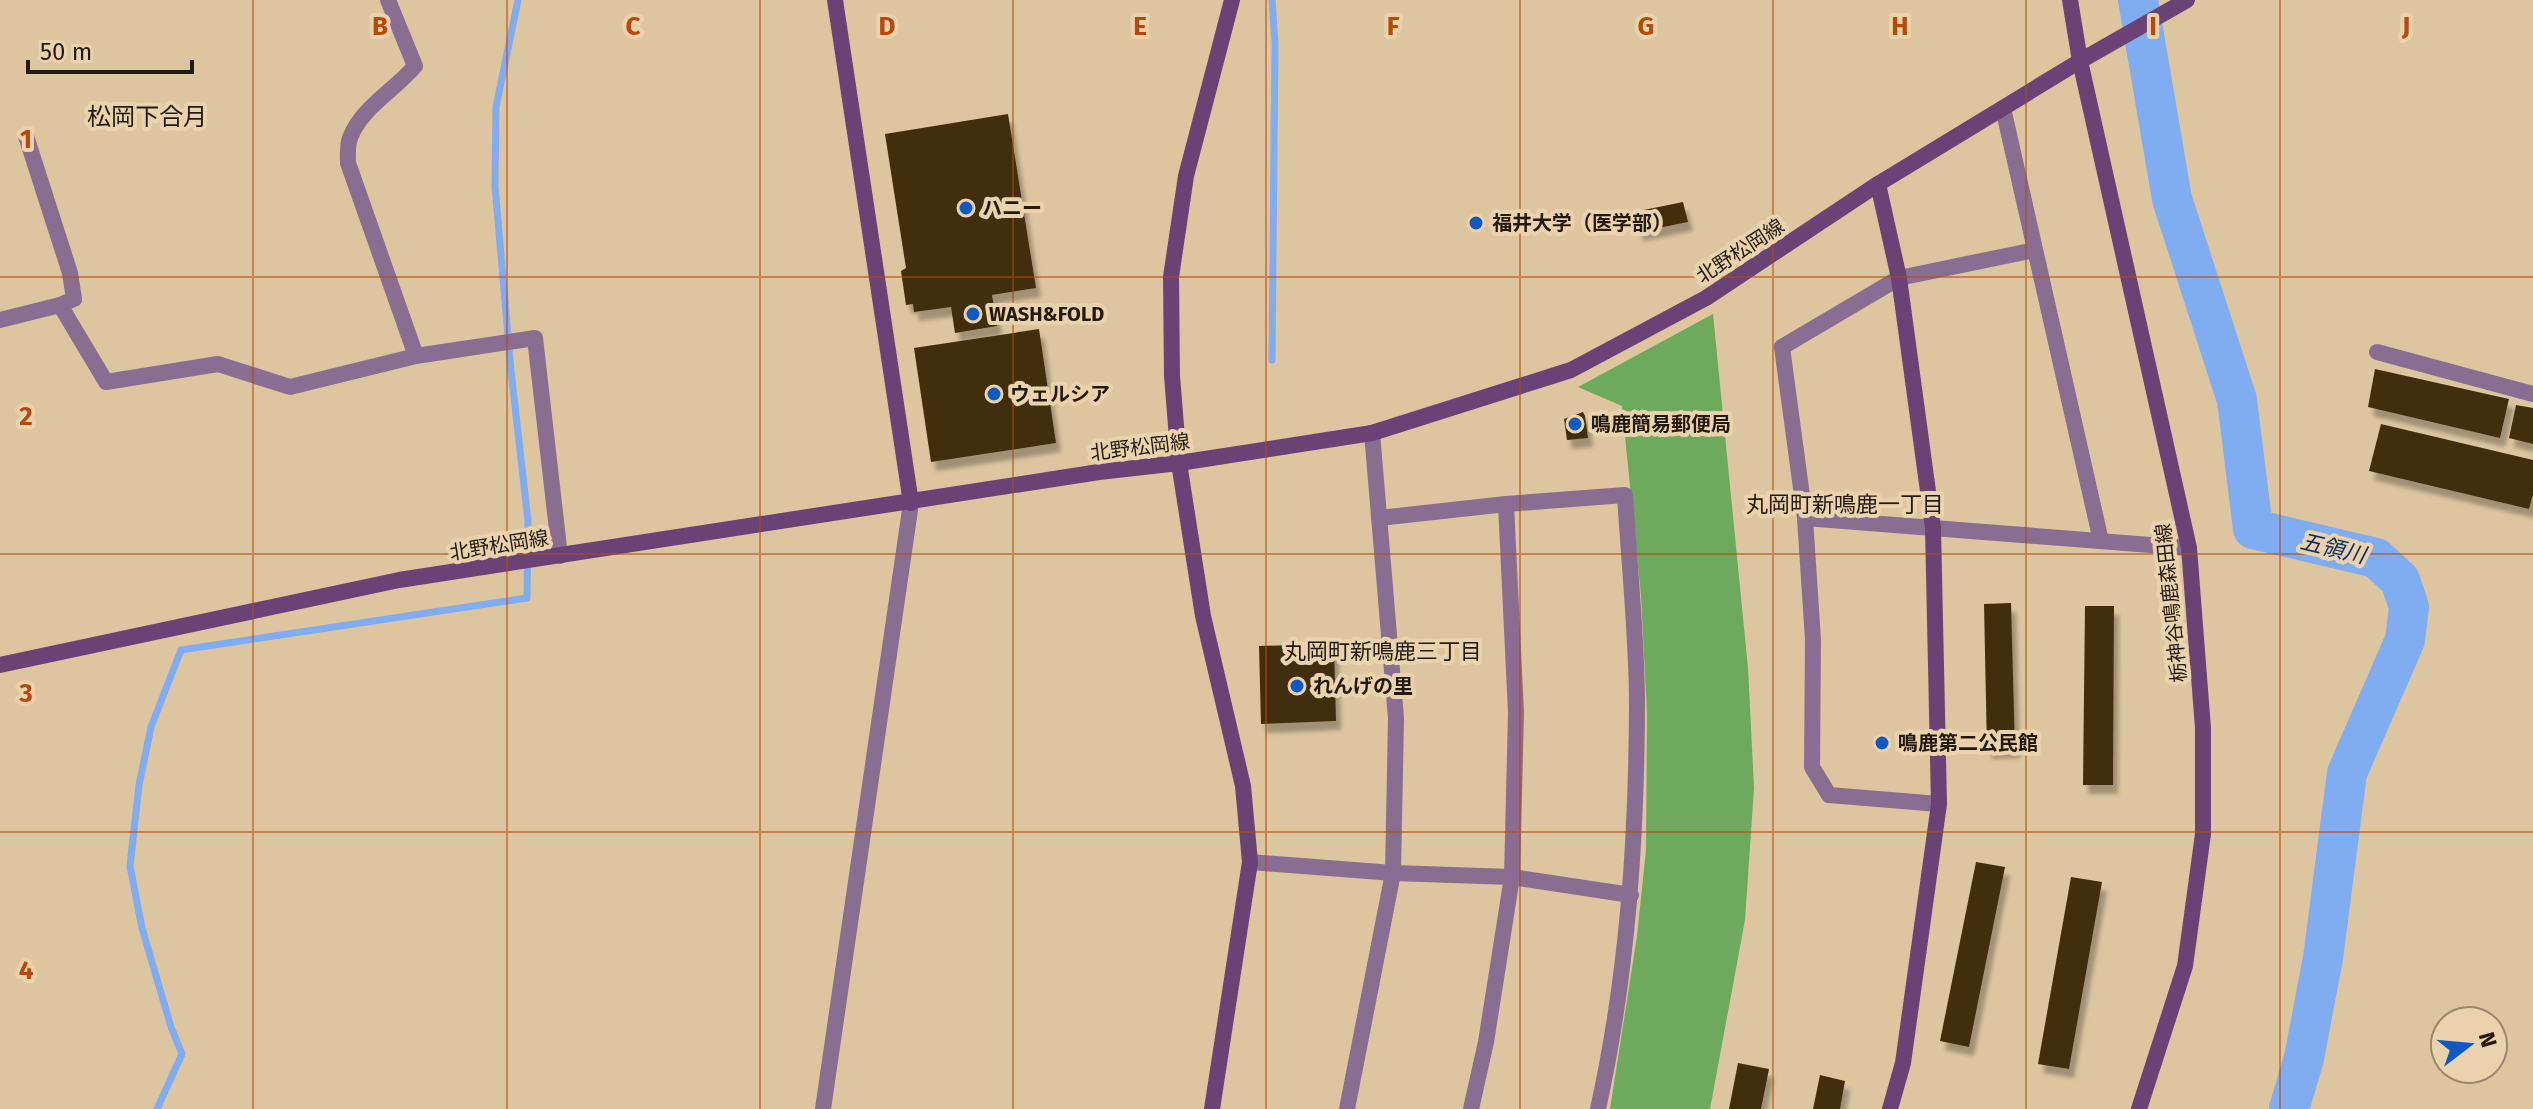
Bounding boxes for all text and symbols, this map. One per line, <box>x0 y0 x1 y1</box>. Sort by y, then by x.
text: B <box>372 11 388 42</box>
text: C <box>626 11 641 42</box>
text: D <box>879 11 896 42</box>
text: E <box>1133 11 1147 42</box>
text: F <box>1387 11 1400 42</box>
text: G <box>1638 11 1654 42</box>
text: H <box>1891 11 1909 42</box>
text: I <box>2149 11 2157 42</box>
text: J <box>2401 11 2410 42</box>
scale bar <box>28 24 192 74</box>
text: 50 m <box>40 38 92 66</box>
district label: 松岡下合月 <box>87 103 207 131</box>
text: 1 <box>20 124 32 155</box>
place label: ハニー <box>982 196 1042 220</box>
marker: ハニー <box>957 199 975 217</box>
place label: 福井大学（医学部） <box>1492 211 1672 235</box>
marker: 福井大学（医学部） <box>1467 214 1485 232</box>
street label: 北野松岡線 <box>1692 214 1788 288</box>
place label: WASH&FOLD <box>989 302 1104 326</box>
marker: WASH&FOLD <box>964 305 982 323</box>
place label: ウェルシア <box>1010 382 1110 406</box>
marker: ウェルシア <box>985 385 1003 403</box>
text: 2 <box>19 401 33 432</box>
place label: 鳴鹿簡易郵便局 <box>1591 412 1731 436</box>
marker: 鳴鹿簡易郵便局 <box>1566 415 1584 433</box>
street label: 北野松岡線 <box>1089 429 1191 465</box>
district label: 丸岡町新鳴鹿一丁目 <box>1746 491 1944 518</box>
street label: 栃神谷鳴鹿森田線 <box>2151 522 2191 684</box>
street label: 北野松岡線 <box>448 525 550 565</box>
water label: 五領川 <box>2298 528 2370 570</box>
district label: 丸岡町新鳴鹿三丁目 <box>1284 638 1482 665</box>
place label: れんげの里 <box>1313 674 1413 698</box>
marker: れんげの里 <box>1288 677 1306 695</box>
text: 3 <box>18 678 33 709</box>
place label: 鳴鹿第二公民館 <box>1898 731 2038 755</box>
marker: 鳴鹿第二公民館 <box>1873 734 1891 752</box>
text: 4 <box>19 955 34 986</box>
north arrow <box>2429 1005 2509 1085</box>
text: N <box>2473 1029 2503 1050</box>

